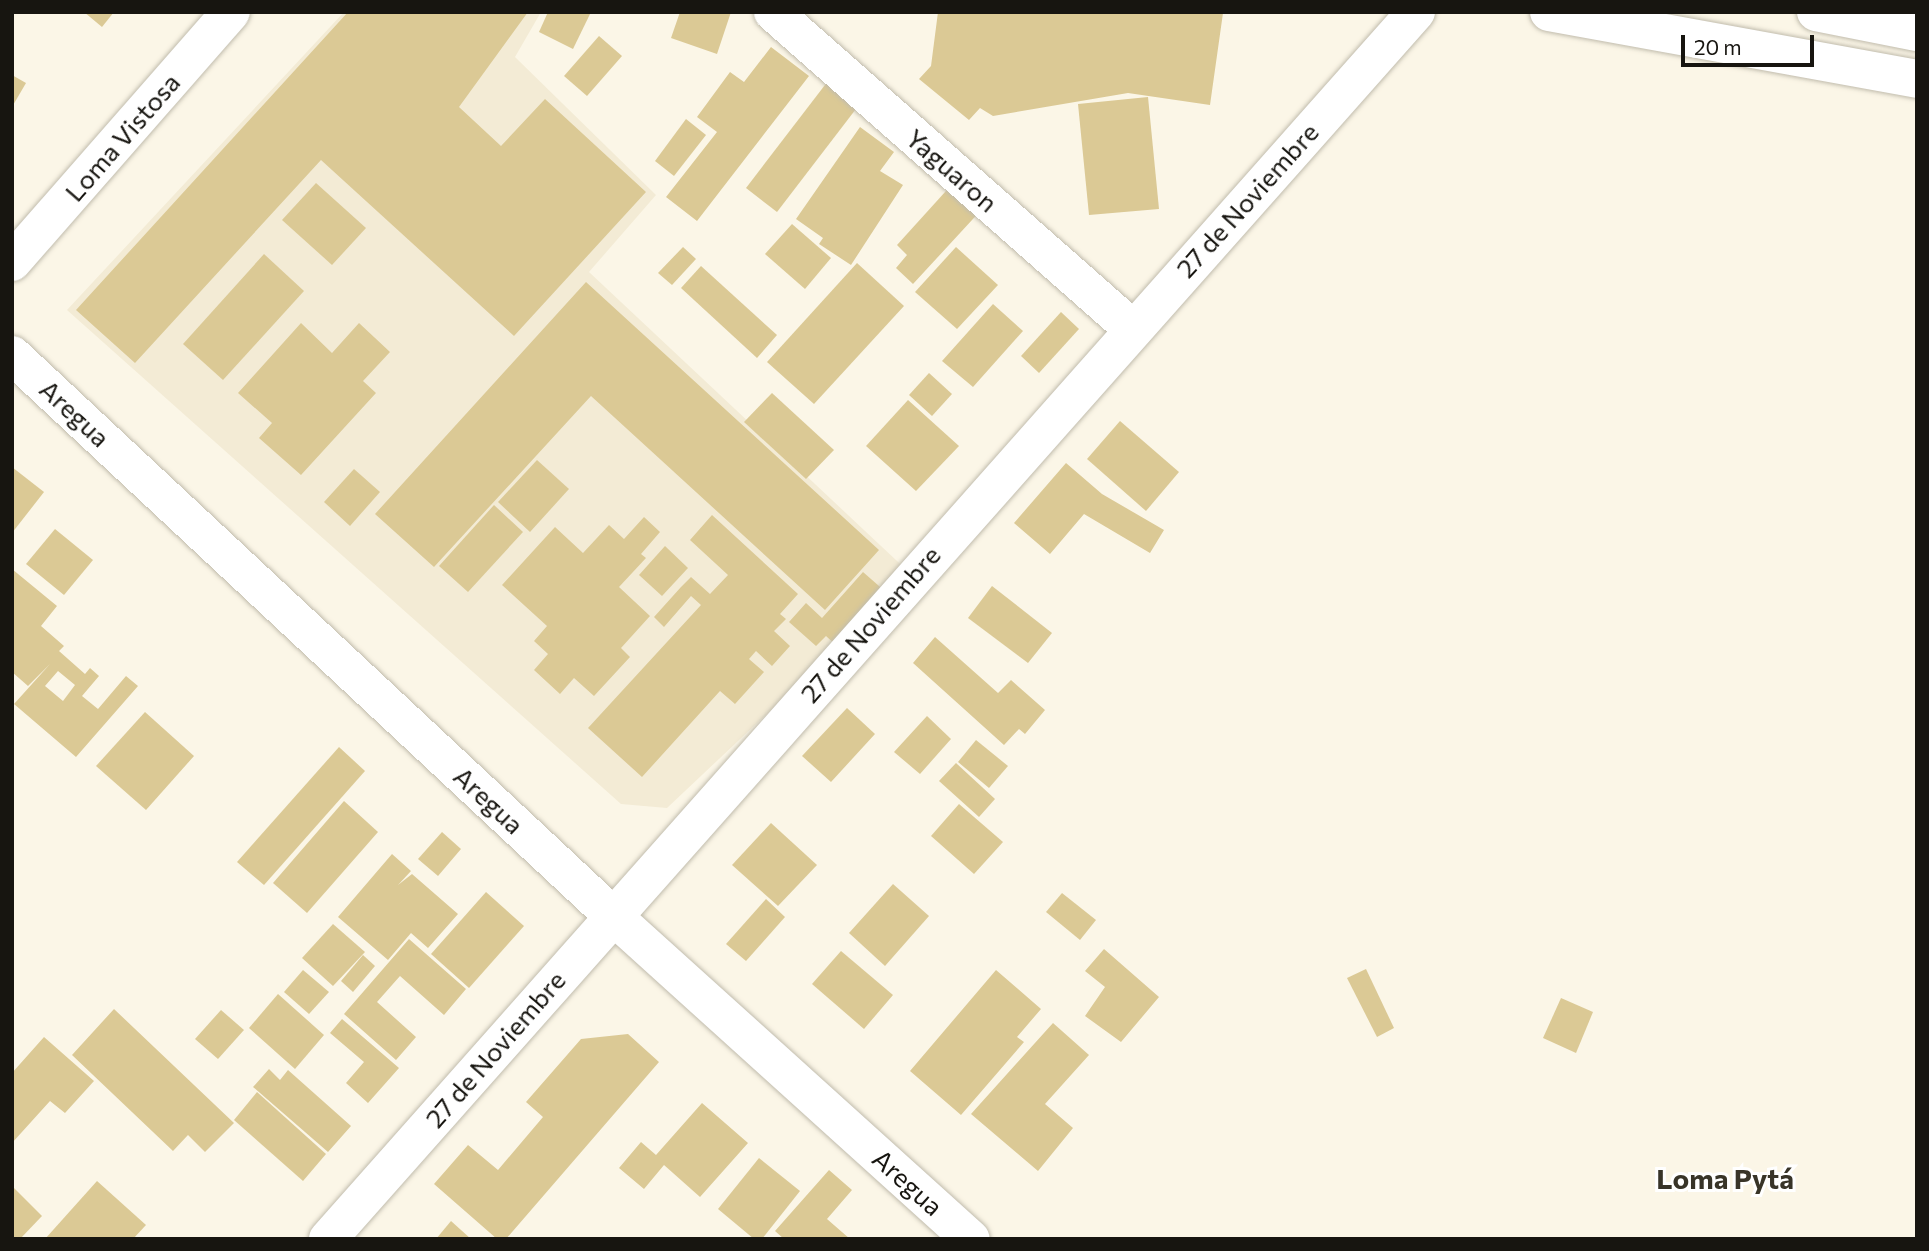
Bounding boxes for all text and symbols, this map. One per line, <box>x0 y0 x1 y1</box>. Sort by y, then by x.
scale bar <box>1684 21 1817 65</box>
text: 20 m <box>1694 34 1742 59</box>
street label: Loma Vistosa <box>58 67 186 207</box>
street label: 27 de Noviembre <box>1170 116 1324 284</box>
street label: Yaguaron <box>900 122 1004 218</box>
street label: Aregua <box>34 373 116 453</box>
street label: 27 de Noviembre <box>794 539 946 709</box>
street label: Aregua <box>448 760 530 840</box>
street label: 27 de Noviembre <box>419 964 571 1134</box>
street label: Aregua <box>866 1142 950 1222</box>
district label: Loma Pytá <box>1656 1161 1794 1195</box>

